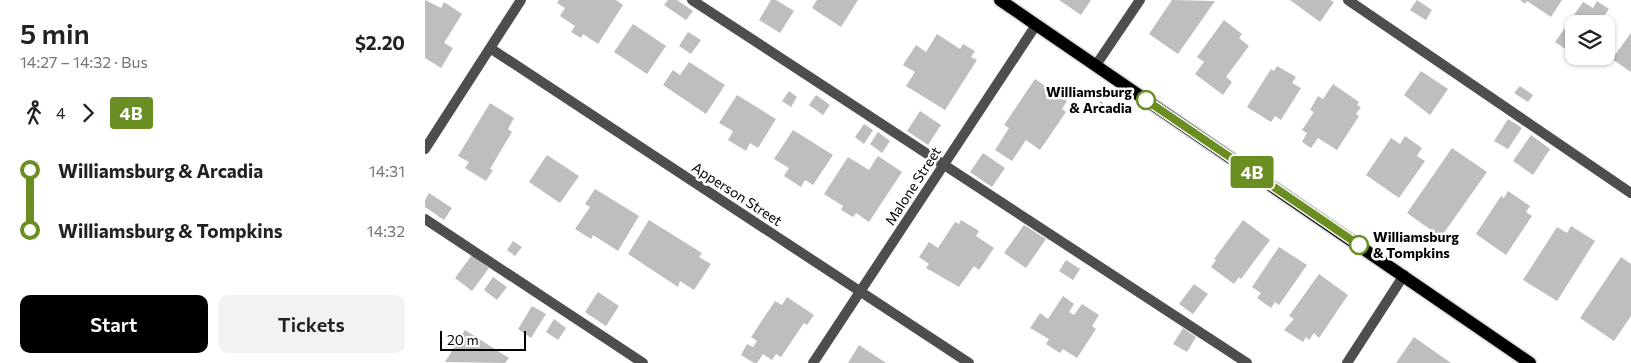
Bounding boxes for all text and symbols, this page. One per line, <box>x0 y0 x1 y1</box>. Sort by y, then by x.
map controls <box>1565 15 1615 65</box>
button: layers <box>1565 15 1615 65</box>
text: 5 min <box>20 16 90 50</box>
text: $2.20 <box>355 31 405 54</box>
text: 14:27 – 14:32 · Bus <box>20 52 148 71</box>
place label: Williamsburg & Arcadia <box>1046 83 1132 116</box>
marker: Williamsburg & Arcadia <box>1136 90 1156 110</box>
icon: walk <box>20 99 48 127</box>
icon: forward <box>74 99 102 127</box>
text: 4B <box>120 102 143 124</box>
text: 4 <box>56 103 66 122</box>
street label: Malone Street <box>881 143 944 228</box>
line badge: 4B <box>1229 156 1275 188</box>
street label: Apperson Street <box>689 158 786 229</box>
text: Williamsburg & Arcadia <box>58 159 263 182</box>
text: 14:31 <box>369 161 405 180</box>
text: 4B <box>1241 161 1263 183</box>
text: Williamsburg & Tompkins <box>58 219 283 242</box>
text: 14:32 <box>367 221 405 240</box>
place label: Williamsburg & Tompkins <box>1373 228 1459 261</box>
marker: Williamsburg & Tompkins <box>1349 235 1369 255</box>
button: Start <box>20 295 208 353</box>
button: Tickets <box>218 295 405 353</box>
scale bar <box>440 328 526 351</box>
text: 20 m <box>447 331 479 348</box>

